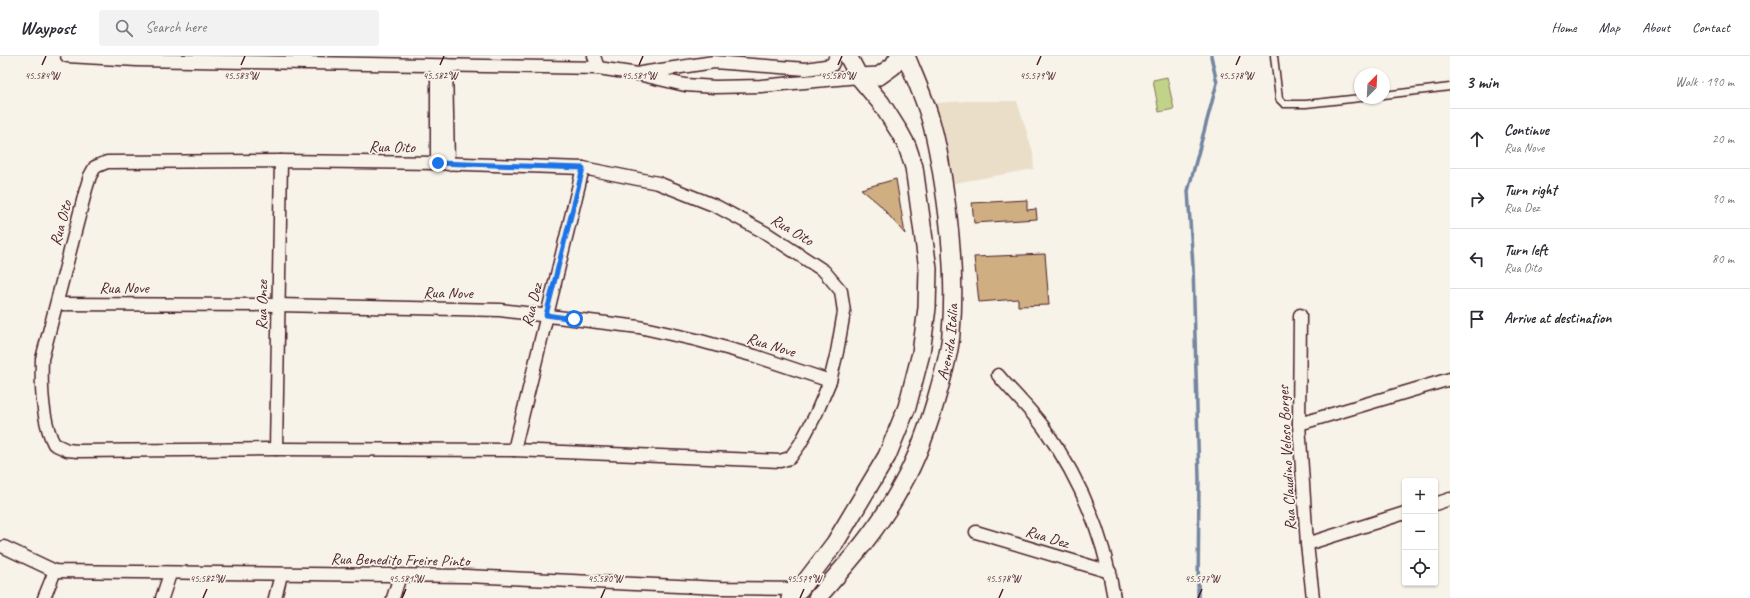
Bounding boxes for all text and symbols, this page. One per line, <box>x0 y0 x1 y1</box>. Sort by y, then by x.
search box <box>99 10 379 46</box>
text: Waypost <box>20 16 75 40</box>
icon: search <box>113 17 135 39</box>
text: Search here <box>145 18 206 37</box>
text: Home <box>1551 19 1577 36</box>
text: Map <box>1599 19 1620 36</box>
text: About <box>1642 19 1670 36</box>
text: Contact <box>1692 19 1730 36</box>
north arrow <box>1354 68 1390 104</box>
text: 45.584°W <box>25 69 61 82</box>
text: 45.583°W <box>224 69 260 82</box>
text: 45.582°W <box>423 69 459 82</box>
text: 45.581°W <box>622 69 658 82</box>
text: 45.580°W <box>821 69 857 82</box>
text: 45.579°W <box>1020 69 1056 82</box>
text: 45.578°W <box>1219 69 1255 82</box>
text: 3 min <box>1466 72 1499 93</box>
text: Walk · 190 m <box>1675 74 1734 90</box>
text: Continue <box>1504 121 1549 140</box>
icon: ahead <box>1466 128 1488 150</box>
text: 20 m <box>1712 131 1734 147</box>
street label: Rua Oito <box>369 137 417 157</box>
text: Rua Nove <box>1504 140 1544 156</box>
route end <box>429 154 447 172</box>
text: Turn right <box>1504 181 1557 200</box>
icon: right <box>1466 188 1488 210</box>
text: 90 m <box>1712 191 1734 207</box>
street label: Rua Oito <box>45 197 77 248</box>
text: Rua Dez <box>1504 200 1540 216</box>
street label: Rua Oito <box>767 210 818 251</box>
text: Turn left <box>1504 241 1547 260</box>
icon: left <box>1466 248 1488 270</box>
text: 80 m <box>1712 251 1734 267</box>
text: Rua Oito <box>1504 260 1542 276</box>
street label: Rua Nove <box>99 278 151 298</box>
street label: Rua Onze <box>252 278 272 330</box>
street label: Rua Dez <box>517 279 547 329</box>
street label: Rua Nove <box>423 283 475 303</box>
street label: Avenida Itália <box>932 302 963 382</box>
icon: arrive <box>1466 308 1488 330</box>
text: Arrive at destination <box>1504 309 1611 328</box>
route start <box>565 310 583 328</box>
street label: Rua Nove <box>744 328 799 362</box>
street label: Rua Claudino Veloso Borges <box>1273 383 1301 531</box>
map controls <box>1402 478 1438 586</box>
button: + <box>1402 478 1438 514</box>
button: − <box>1402 514 1438 550</box>
street label: Rua Dez <box>1023 521 1073 554</box>
street label: Rua Benedito Freire Pinto <box>330 549 472 571</box>
button: locate <box>1402 550 1438 586</box>
text: 45.582°W <box>190 572 226 585</box>
text: 45.581°W <box>389 572 425 585</box>
text: 45.580°W <box>588 572 624 585</box>
text: 45.579°W <box>787 572 823 585</box>
text: 45.578°W <box>986 572 1022 585</box>
text: 45.577°W <box>1185 572 1221 585</box>

